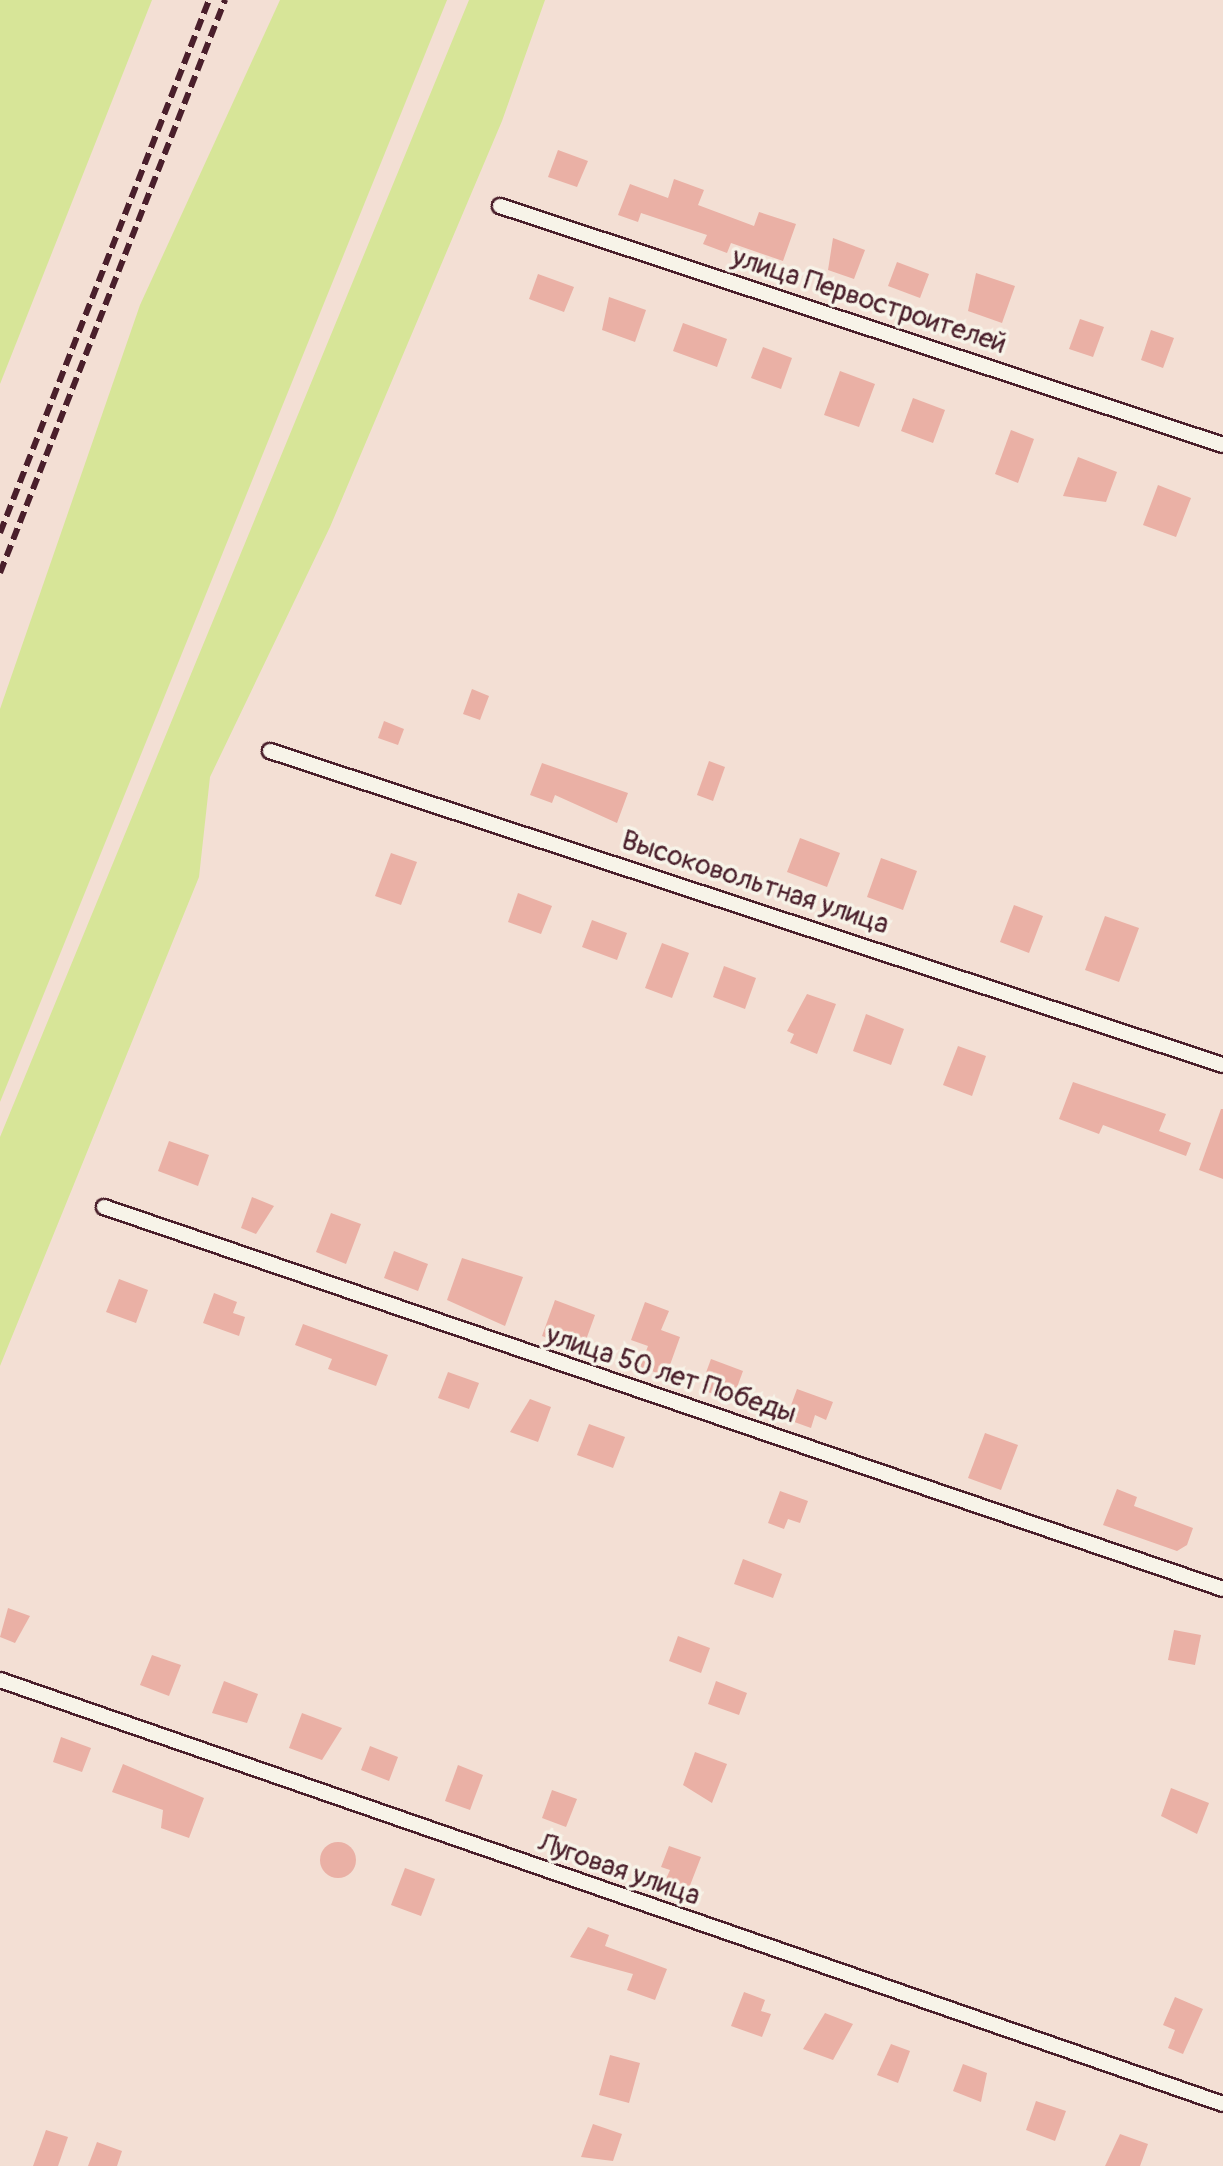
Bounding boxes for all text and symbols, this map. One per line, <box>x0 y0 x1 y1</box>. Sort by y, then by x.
street label: улица Первостроителей <box>728 241 1010 361</box>
street label: Высоковольтная улица <box>617 824 893 942</box>
street label: улица 50 лет Победы <box>542 1319 800 1431</box>
street label: Луговая улица <box>534 1827 704 1913</box>

